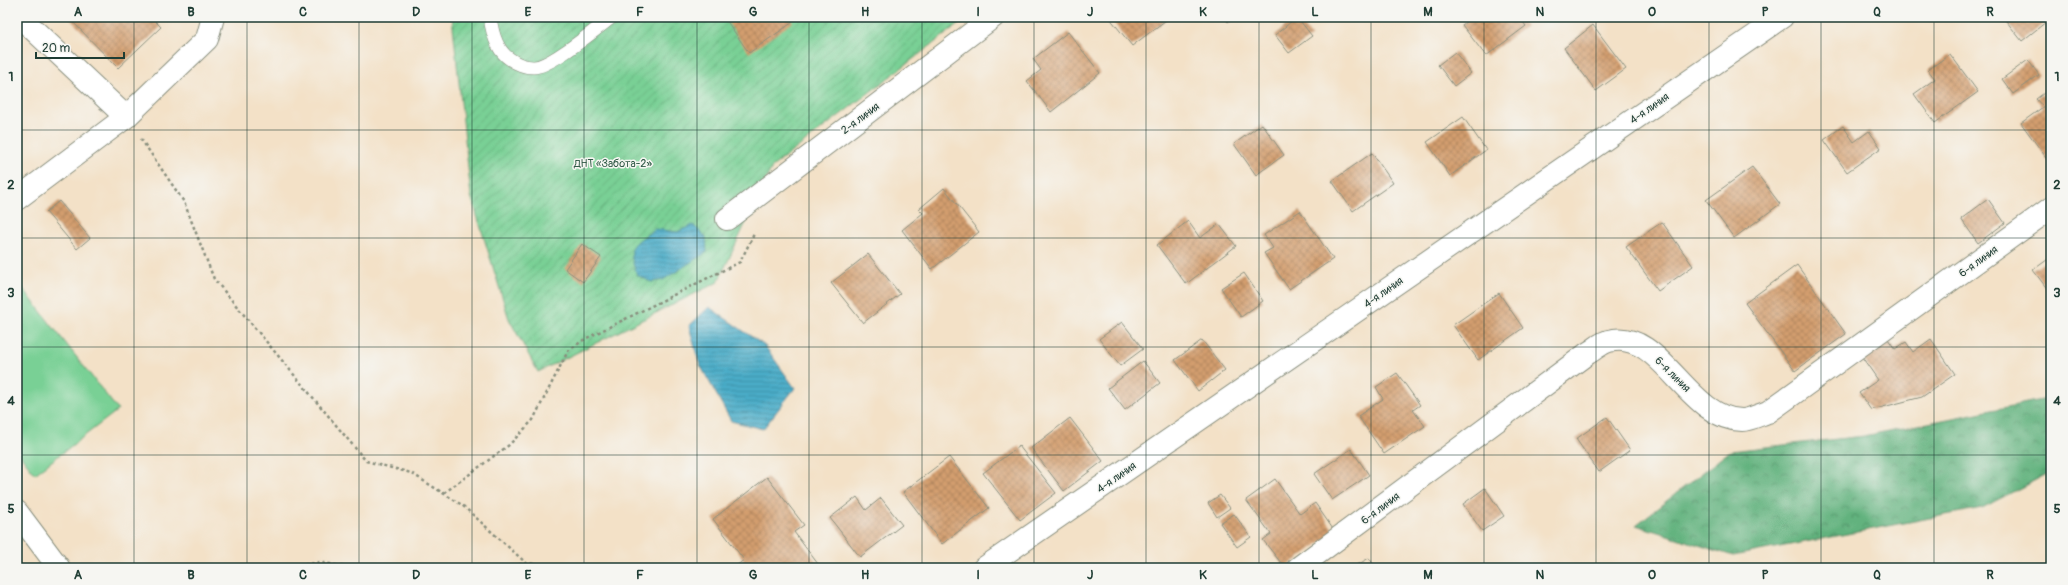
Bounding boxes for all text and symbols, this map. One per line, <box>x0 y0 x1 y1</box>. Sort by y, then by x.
text: A <box>74 4 83 20</box>
text: B <box>187 4 195 20</box>
text: C <box>299 4 307 20</box>
text: D <box>412 4 420 20</box>
text: E <box>525 4 532 20</box>
text: F <box>636 4 644 20</box>
text: G <box>749 4 758 20</box>
text: H <box>861 4 869 20</box>
text: I <box>976 4 980 20</box>
text: J <box>1087 4 1093 20</box>
text: K <box>1199 4 1207 20</box>
text: L <box>1311 4 1319 20</box>
text: M <box>1423 4 1433 20</box>
text: N <box>1536 4 1545 20</box>
text: O <box>1648 4 1657 20</box>
text: P <box>1761 4 1769 20</box>
text: Q <box>1873 4 1881 20</box>
text: R <box>1986 4 1994 20</box>
scale bar <box>36 34 124 60</box>
text: 20 m <box>42 41 71 56</box>
text: 1 <box>8 69 14 85</box>
text: 1 <box>2054 69 2060 85</box>
street label: 4-я линия <box>1627 90 1671 127</box>
street label: 2-я линия <box>839 100 882 137</box>
park label: ДНТ «Забота-2» <box>573 157 653 170</box>
text: 2 <box>7 177 15 193</box>
text: 2 <box>2053 177 2061 193</box>
street label: 6-я линия <box>1956 243 2000 280</box>
street label: 4-я линия <box>1361 274 1405 311</box>
text: 3 <box>7 285 15 301</box>
text: 3 <box>2053 285 2061 301</box>
street label: 6-я линия <box>1652 354 1693 395</box>
text: 4 <box>7 393 15 409</box>
text: 4 <box>2053 393 2061 409</box>
street label: 4-я линия <box>1094 459 1138 496</box>
street label: 6-я линия <box>1358 490 1402 527</box>
text: 5 <box>7 501 15 517</box>
text: 5 <box>2053 501 2061 517</box>
text: A <box>74 567 83 583</box>
text: B <box>187 567 195 583</box>
text: C <box>299 567 307 583</box>
text: D <box>412 567 420 583</box>
text: E <box>525 567 532 583</box>
text: F <box>636 567 644 583</box>
text: G <box>749 567 758 583</box>
text: H <box>861 567 869 583</box>
text: I <box>976 567 980 583</box>
text: J <box>1087 567 1093 583</box>
text: K <box>1199 567 1207 583</box>
text: L <box>1311 567 1319 583</box>
text: M <box>1423 567 1433 583</box>
text: N <box>1536 567 1545 583</box>
text: O <box>1648 567 1657 583</box>
text: P <box>1761 567 1769 583</box>
text: Q <box>1873 567 1881 583</box>
text: R <box>1986 567 1994 583</box>

